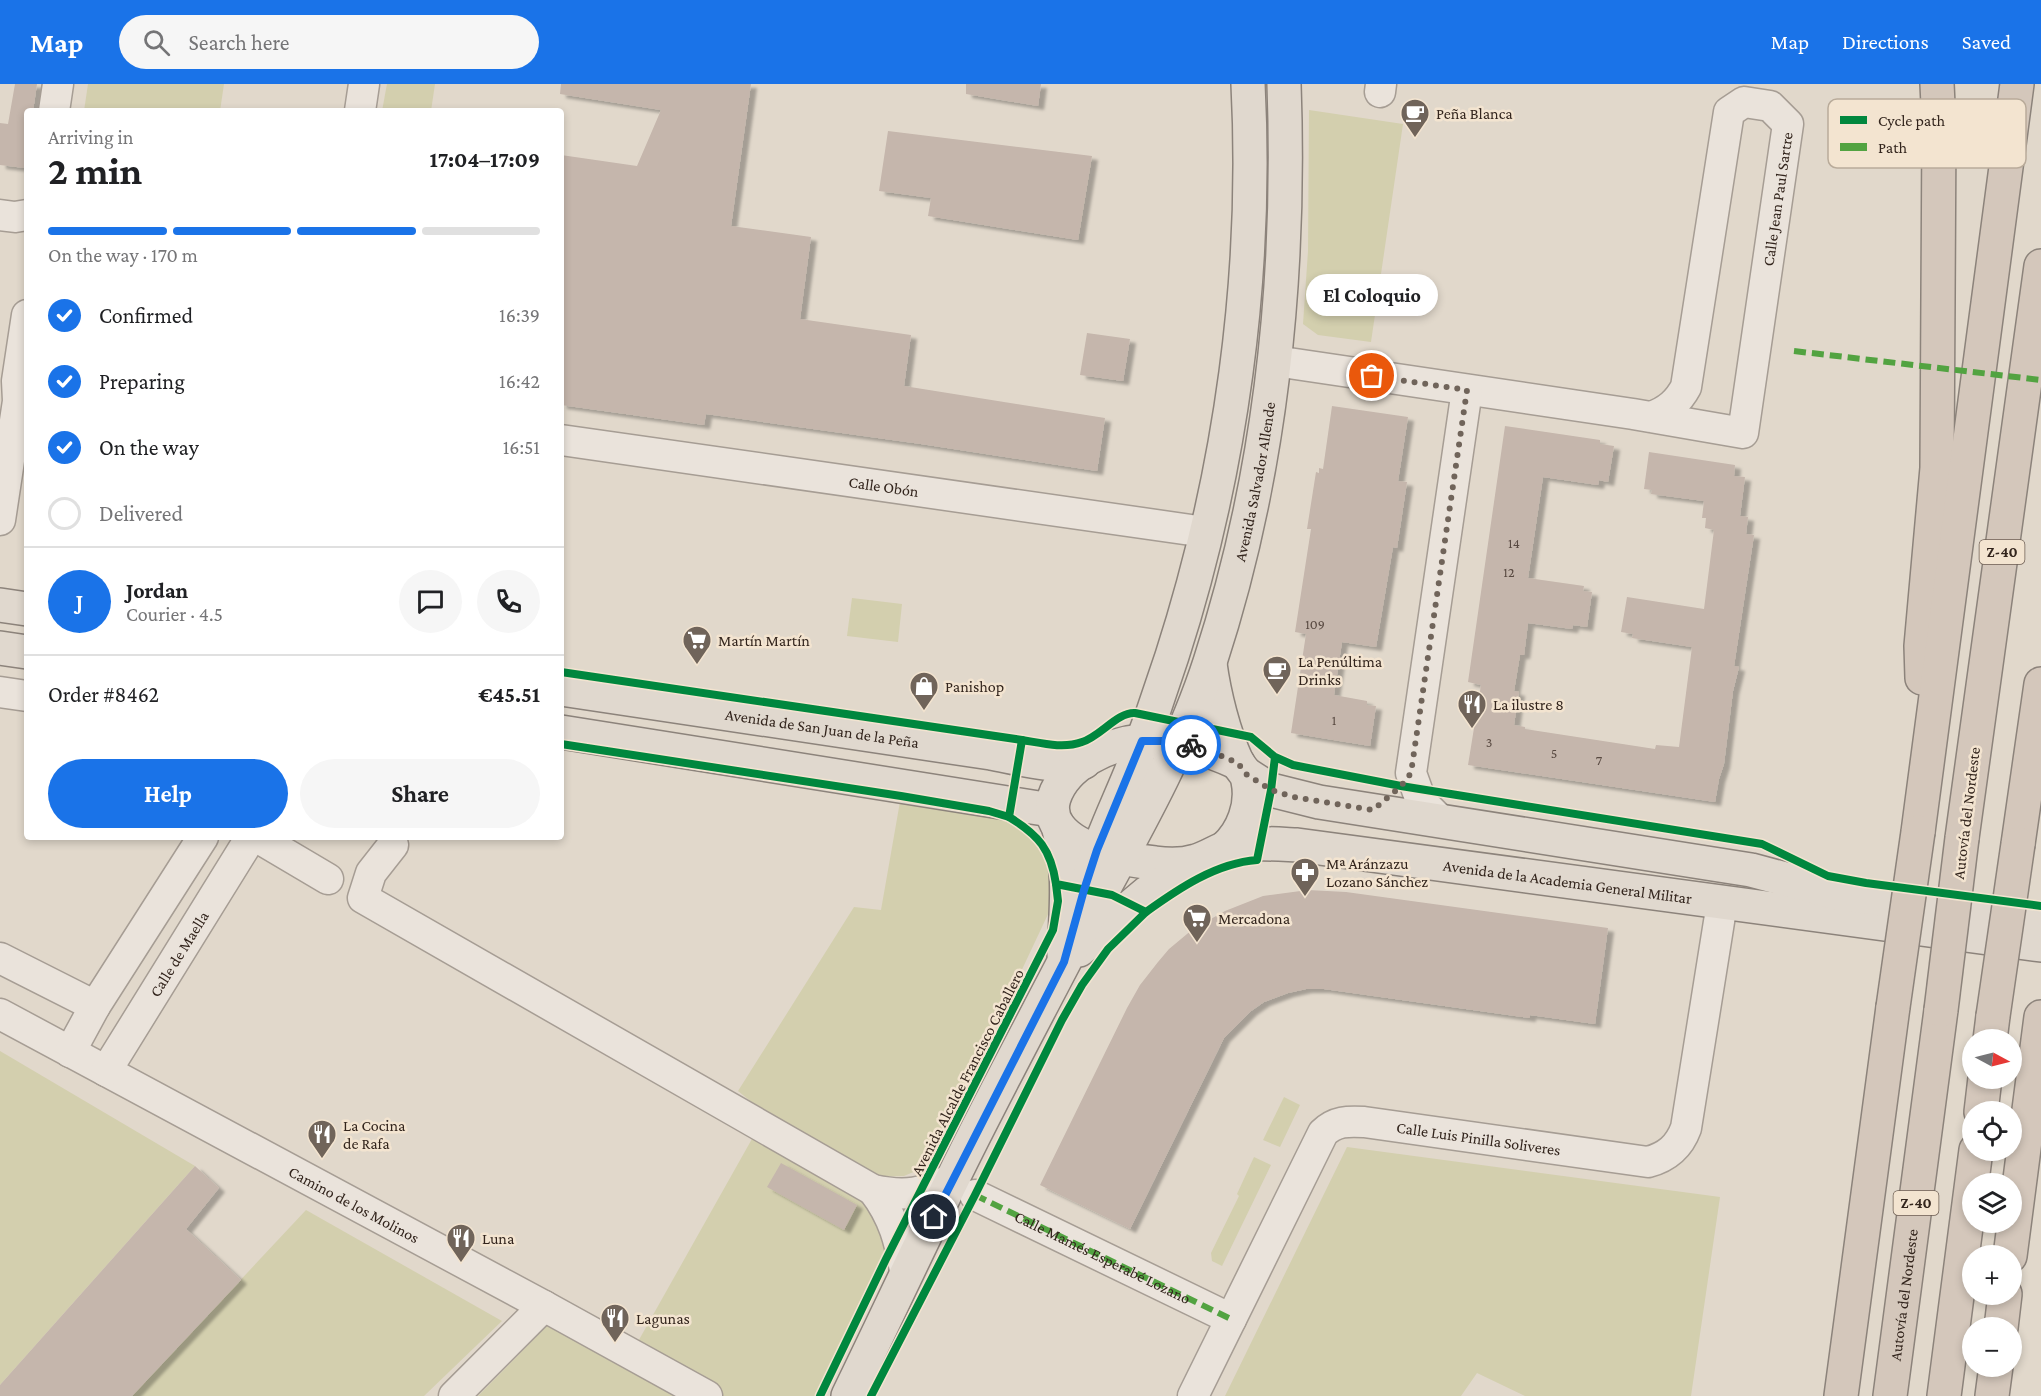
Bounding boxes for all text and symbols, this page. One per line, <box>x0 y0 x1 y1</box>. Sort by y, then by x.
search box <box>119 15 539 69</box>
icon: search <box>140 26 173 59</box>
text: Map <box>30 27 83 58</box>
text: Search here <box>188 30 289 55</box>
text: Map <box>1771 30 1809 54</box>
text: Directions <box>1842 30 1929 54</box>
text: Saved <box>1962 30 2011 54</box>
cafe icon: Peña Blanca <box>1399 97 1431 139</box>
legend <box>1828 99 2026 168</box>
place label: Peña Blanca <box>1436 105 1513 122</box>
text: Cycle path <box>1878 112 1945 130</box>
text: Arriving in <box>48 126 133 148</box>
street label: Calle Jean Paul Sartre <box>1759 131 1796 267</box>
text: Path <box>1878 139 1908 156</box>
text: 17:04–17:09 <box>429 147 540 172</box>
text: 2 min <box>48 149 142 192</box>
text: On the way · 170 m <box>48 244 198 266</box>
callout: El Coloquio <box>1306 274 1438 316</box>
text: El Coloquio <box>1323 284 1421 306</box>
icon: check <box>48 299 81 332</box>
text: Confirmed <box>99 303 193 328</box>
text: 16:39 <box>499 304 540 326</box>
pin <box>1346 350 1397 401</box>
icon: bag <box>1355 359 1388 392</box>
icon: check <box>48 365 81 398</box>
text: Preparing <box>99 369 185 394</box>
text: 16:42 <box>499 370 540 392</box>
street label: Avenida Salvador Allende <box>1231 401 1278 563</box>
icon: check <box>48 431 81 464</box>
text: On the way <box>99 435 199 460</box>
text: 16:51 <box>503 436 540 458</box>
street label: Calle Obón <box>847 473 920 500</box>
text: Delivered <box>99 501 183 526</box>
house number: 14 <box>1508 535 1520 551</box>
road number: Z-40 <box>1980 540 2024 564</box>
house number: 12 <box>1503 564 1515 580</box>
button: chat <box>399 570 462 633</box>
button: phone <box>477 570 540 633</box>
text: Jordan <box>126 578 188 603</box>
text: J <box>76 589 83 614</box>
text: Courier · 4.5 <box>126 603 223 625</box>
house number: 109 <box>1305 616 1325 632</box>
supermarket icon: Martín Martín <box>681 624 713 666</box>
place label: Martín Martín <box>718 632 810 649</box>
place label: La Penúltima Drinks <box>1298 653 1383 688</box>
cafe icon: La Penúltima Drinks <box>1261 654 1293 696</box>
shop icon: Panishop <box>908 670 940 712</box>
place label: Panishop <box>945 678 1004 696</box>
text: Order #8462 <box>48 682 159 707</box>
text: €45.51 <box>478 682 540 707</box>
restaurant icon: La ilustre 8 <box>1456 688 1488 730</box>
place label: La ilustre 8 <box>1493 696 1564 713</box>
street label: Avenida de San Juan de la Peña <box>724 706 921 751</box>
house number: 1 <box>1332 712 1337 728</box>
courier <box>1161 715 1221 775</box>
icon: bike <box>1175 729 1208 762</box>
house number: 3 <box>1486 734 1492 750</box>
house number: 5 <box>1551 745 1557 761</box>
street label: Autovía del Nordeste <box>1950 746 1983 880</box>
house number: 7 <box>1596 752 1603 768</box>
button: Help <box>48 759 288 828</box>
button: Share <box>300 759 540 828</box>
place label: Mª Aránzazu Lozano Sánchez <box>1326 855 1428 890</box>
pharmacy icon: Mª Aránzazu Lozano Sánchez <box>1289 856 1321 898</box>
street label: Avenida de la Academia General Militar <box>1442 857 1693 907</box>
supermarket icon: Mercadona <box>1181 902 1213 944</box>
street label: Calle de Maella <box>146 908 212 1000</box>
place label: Mercadona <box>1218 910 1291 927</box>
street label: Avenida Alcalde Francisco Caballero <box>908 966 1027 1178</box>
north arrow <box>1962 1029 2022 1089</box>
map controls <box>1962 1029 2022 1377</box>
button: locate <box>1962 1101 2022 1161</box>
place label: La Cocina de Rafa <box>343 1117 406 1152</box>
restaurant icon: La Cocina de Rafa <box>306 1118 338 1160</box>
street label: Calle Luis Pinilla Soliveres <box>1395 1119 1562 1159</box>
street label: Camino de los Molinos <box>286 1163 422 1246</box>
button: layers <box>1962 1173 2022 1233</box>
pin <box>908 1191 959 1242</box>
road number: Z-40 <box>1894 1191 1938 1215</box>
icon: home <box>917 1200 950 1233</box>
street label: Calle Mamés Esperabé Lozano <box>1012 1208 1193 1307</box>
restaurant icon: Luna <box>445 1222 477 1264</box>
street label: Autovía del Nordeste <box>1887 1228 1921 1362</box>
place label: Luna <box>482 1230 515 1247</box>
button: + <box>1962 1245 2022 1305</box>
restaurant icon: Lagunas <box>599 1302 631 1344</box>
place label: Lagunas <box>636 1310 690 1328</box>
button: − <box>1962 1317 2022 1377</box>

